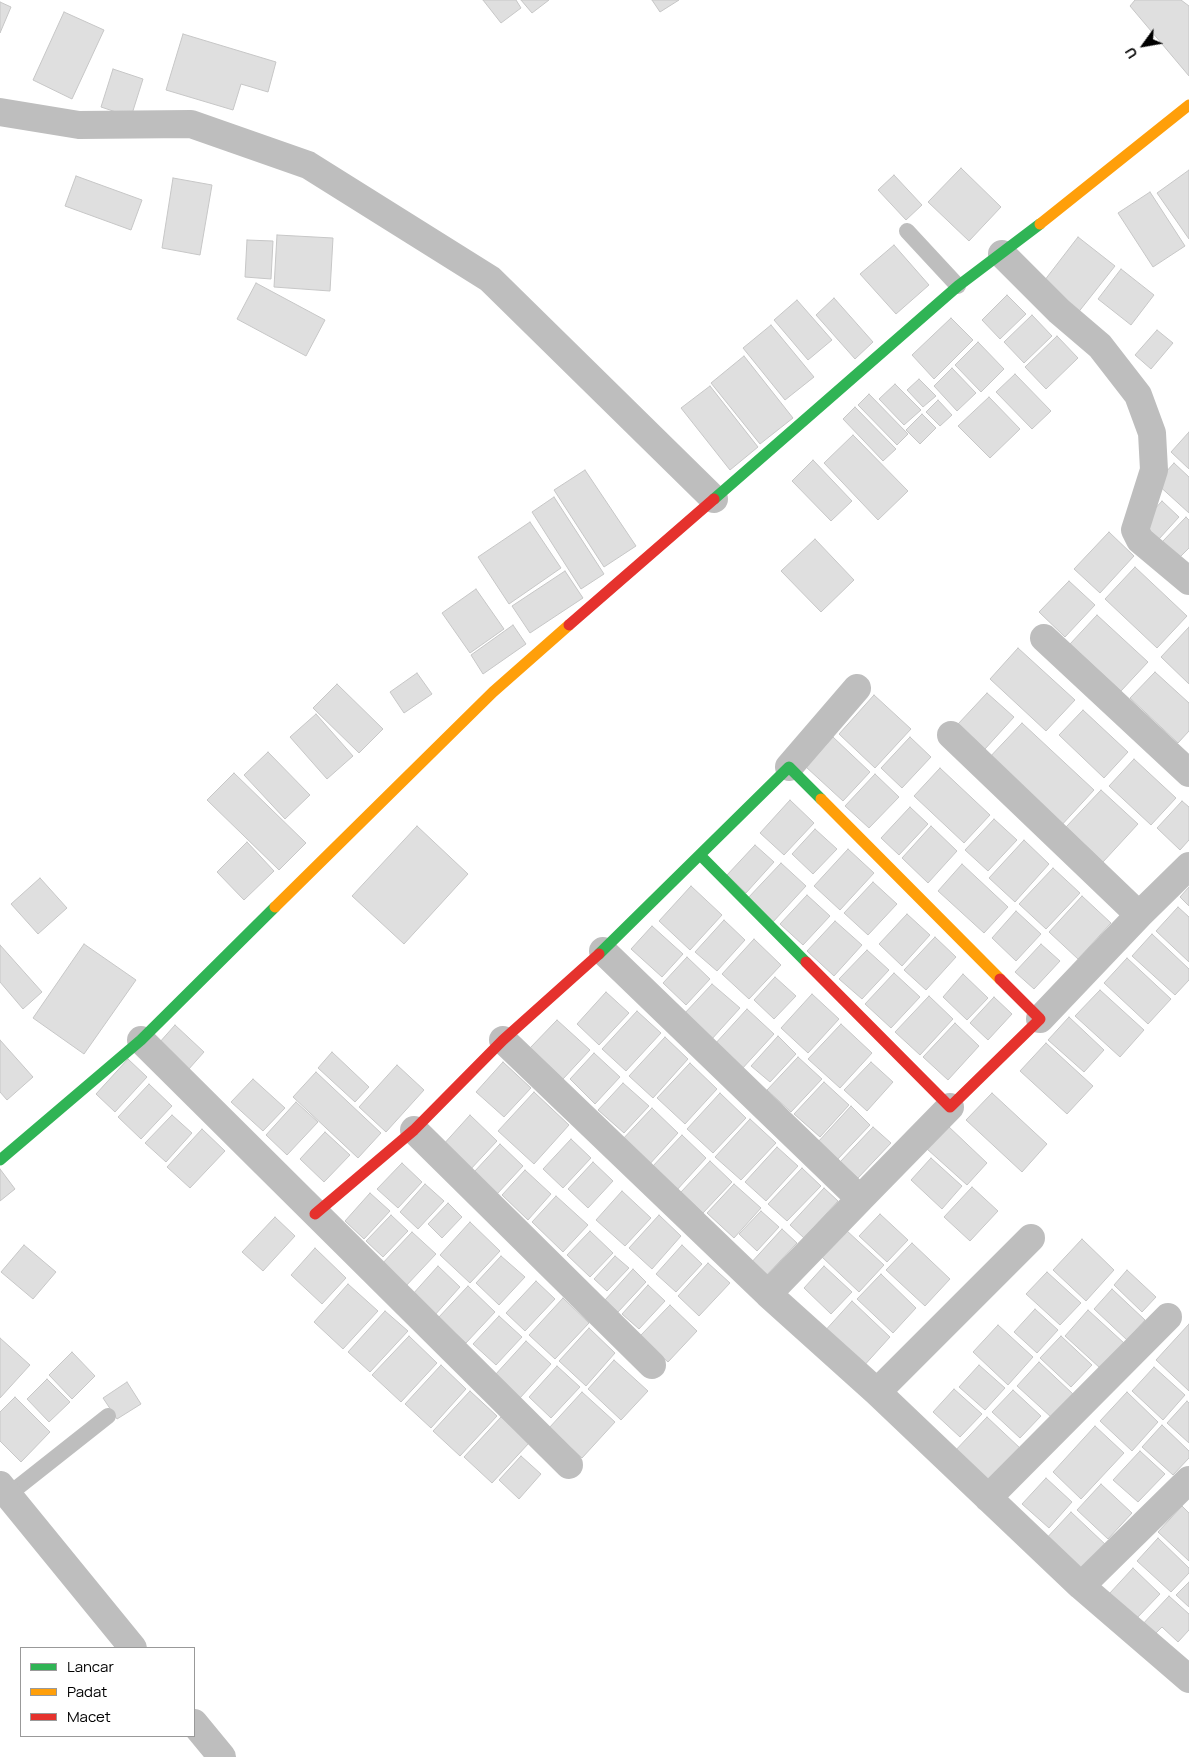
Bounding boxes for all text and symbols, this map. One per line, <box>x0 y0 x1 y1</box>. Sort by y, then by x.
north arrow <box>1119 20 1169 70</box>
text: U <box>1120 44 1142 63</box>
legend <box>20 1647 195 1737</box>
text: Lancar <box>67 1656 114 1677</box>
text: Padat <box>67 1681 107 1702</box>
text: Macet <box>67 1706 111 1727</box>

